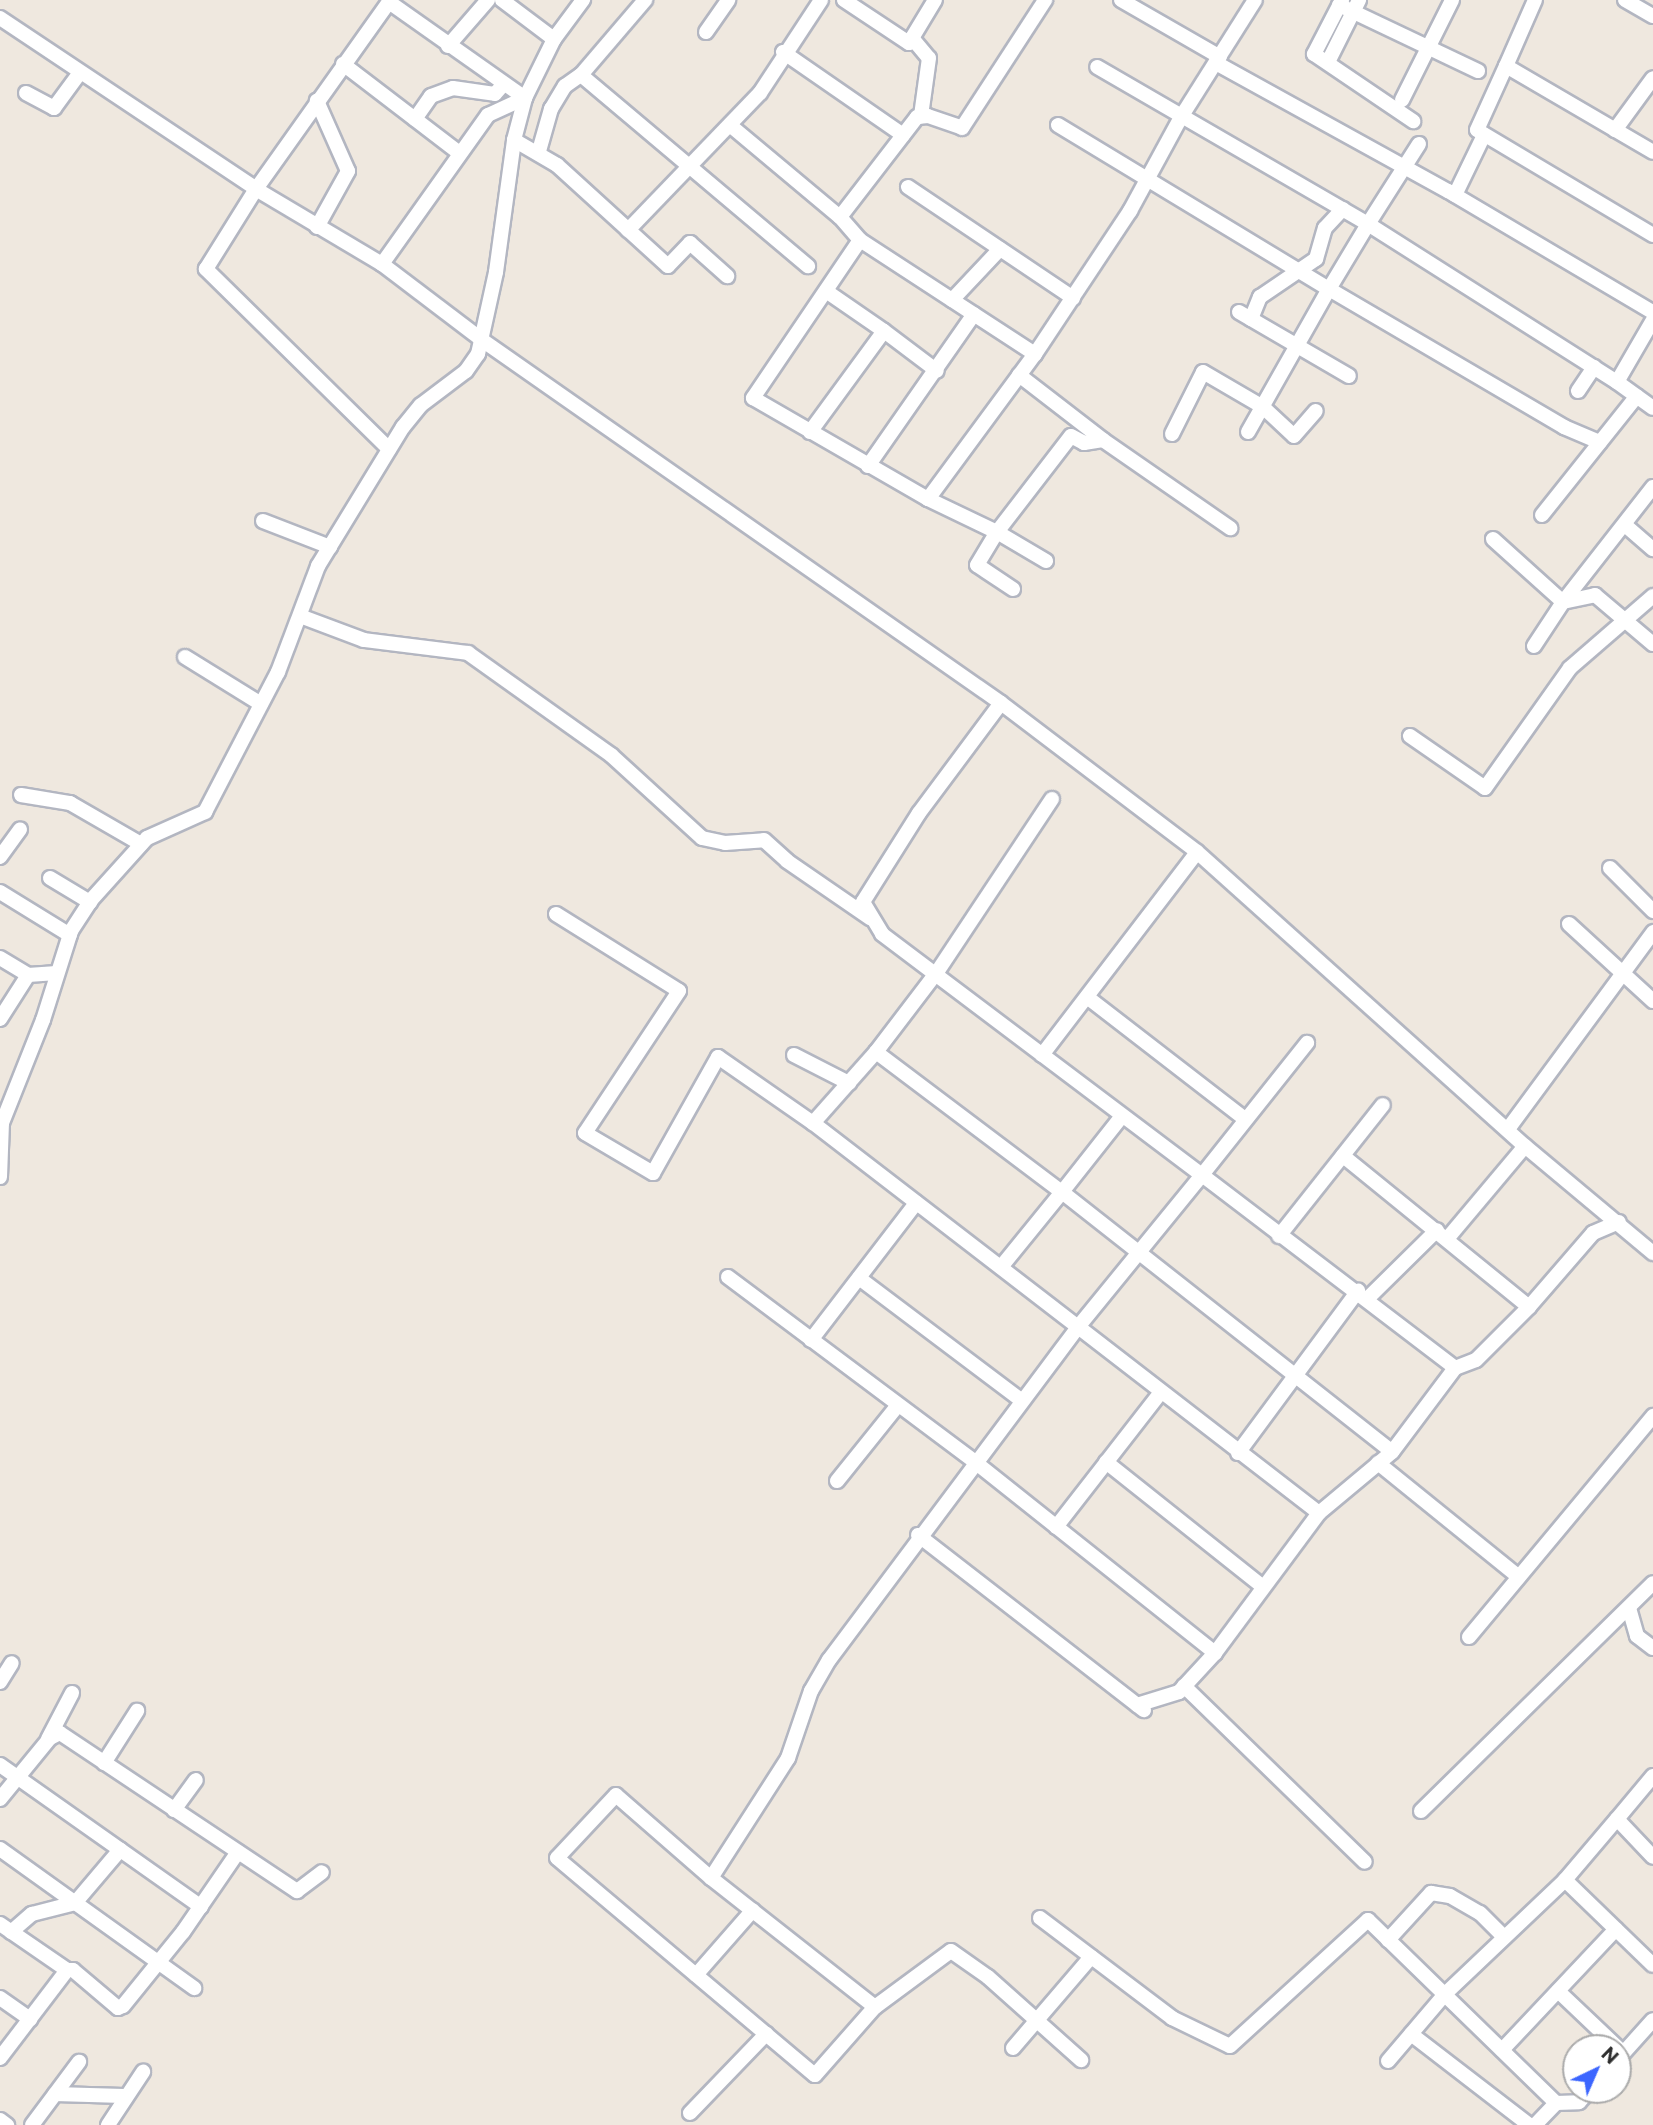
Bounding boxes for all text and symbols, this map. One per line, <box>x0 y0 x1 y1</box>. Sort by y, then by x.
north arrow <box>1562 2034 1632 2104</box>
text: N <box>1597 2042 1624 2068</box>

